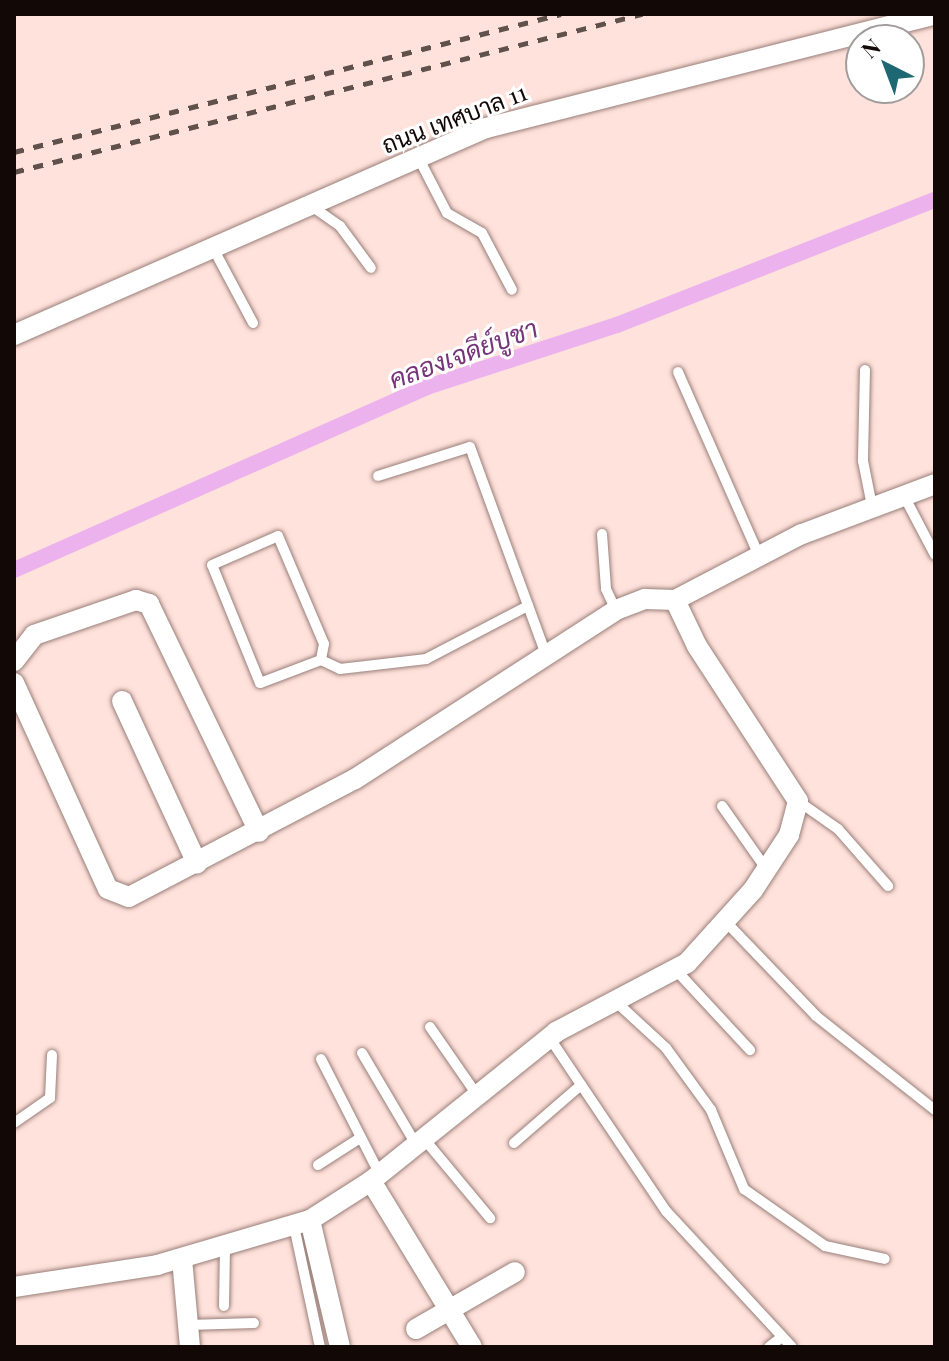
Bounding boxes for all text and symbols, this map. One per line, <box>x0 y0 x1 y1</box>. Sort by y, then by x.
north arrow <box>845 24 925 104</box>
text: N <box>854 31 886 64</box>
street label: ถนน เทศบาล 11 <box>377 77 531 159</box>
water label: คลองเจดีย์บูชา <box>384 312 542 394</box>

